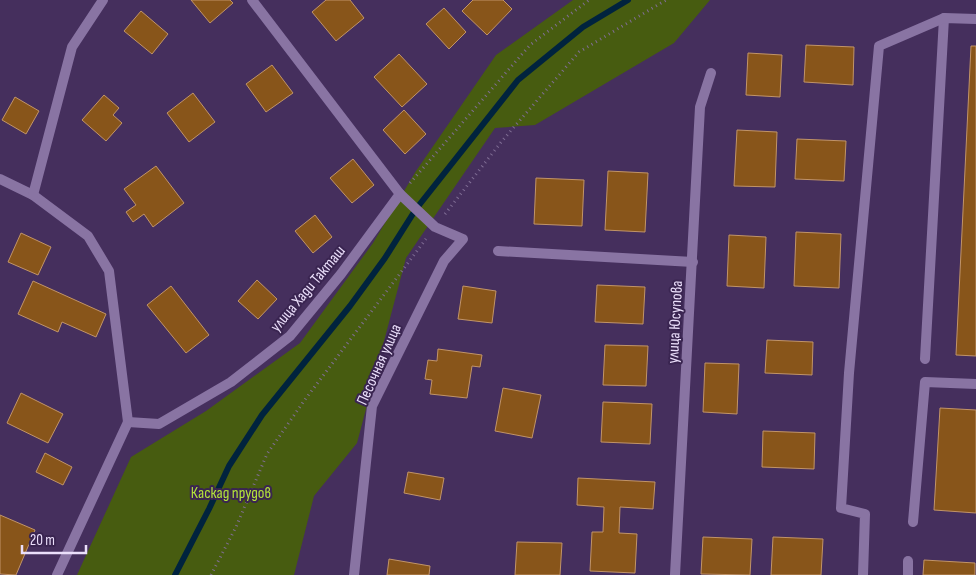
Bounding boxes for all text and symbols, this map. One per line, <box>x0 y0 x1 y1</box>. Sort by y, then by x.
street label: улица Хади Такташ <box>267 242 350 336</box>
street label: улица Юсупова <box>664 280 687 364</box>
street label: Песочная улица <box>353 321 406 408</box>
park label: Каскад прудов <box>191 484 271 503</box>
scale bar <box>22 522 86 554</box>
text: 20 m <box>30 531 55 550</box>

